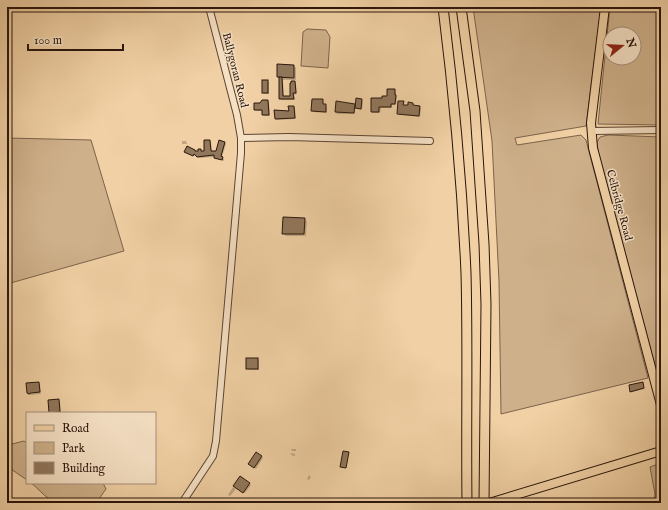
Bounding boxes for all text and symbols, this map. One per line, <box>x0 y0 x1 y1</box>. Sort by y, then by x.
scale bar <box>28 26 123 52</box>
north arrow <box>602 26 642 66</box>
street label: Ballygoran Road <box>219 31 251 109</box>
text: 100 m <box>34 33 62 48</box>
text: N <box>622 36 639 50</box>
street label: Celbridge Road <box>603 168 635 242</box>
legend <box>26 412 156 484</box>
text: Road <box>62 421 90 436</box>
text: Park <box>62 441 85 456</box>
text: Building <box>62 461 106 476</box>

